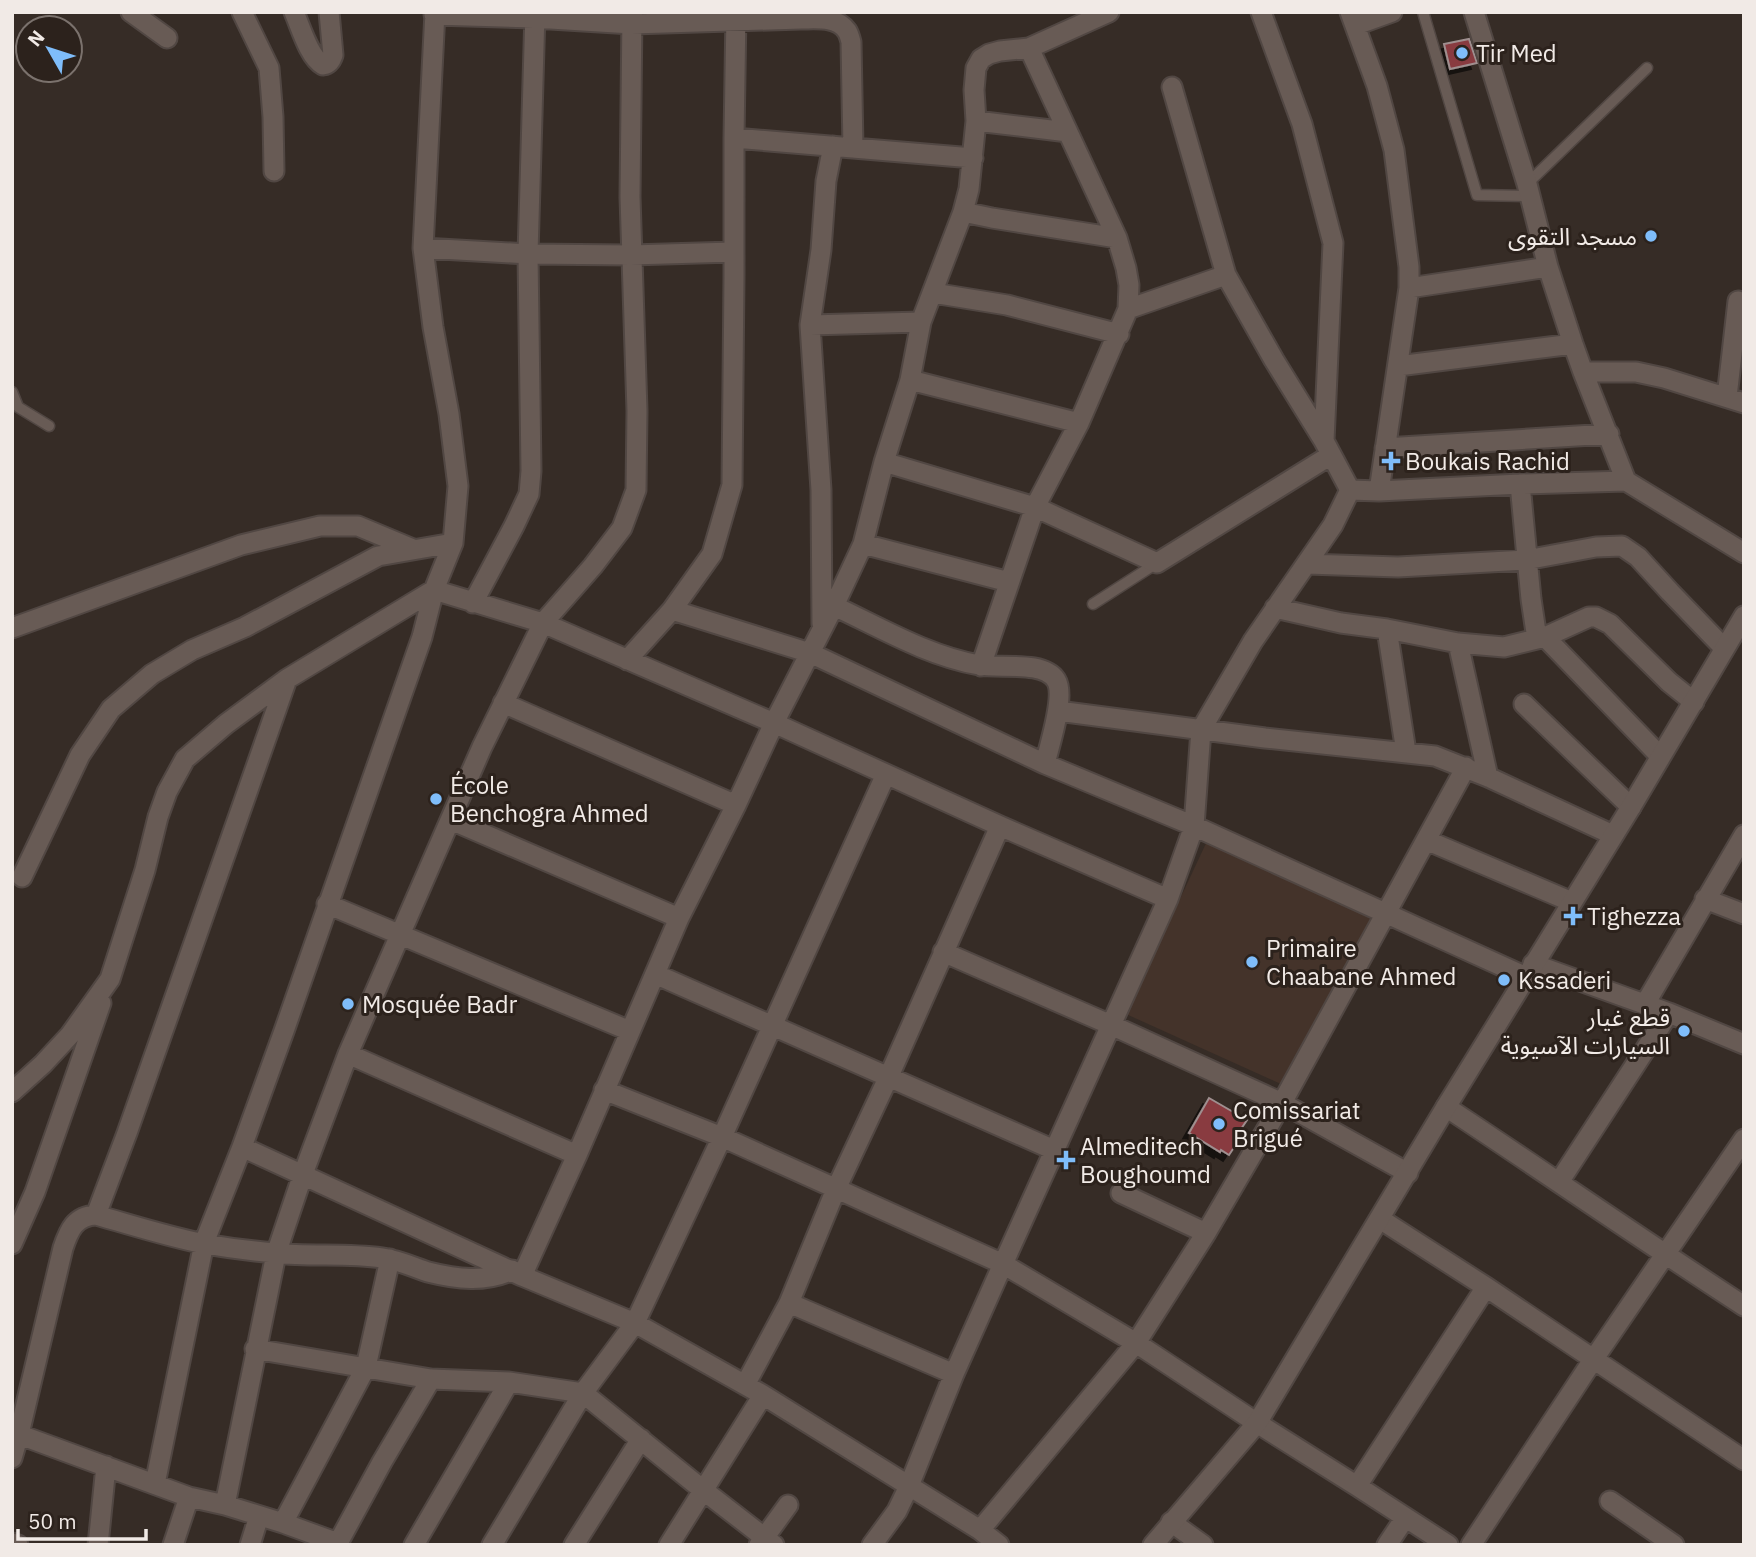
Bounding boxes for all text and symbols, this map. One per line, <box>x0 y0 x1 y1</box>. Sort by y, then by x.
north arrow <box>14 14 84 84</box>
text: N <box>22 25 49 51</box>
place label: Tir Med <box>1476 37 1557 69</box>
marker: Tir Med <box>1454 45 1470 61</box>
place label: مسجد التقوى <box>1508 220 1637 252</box>
marker: مسجد التقوى <box>1643 228 1659 244</box>
place label: Boukais Rachid <box>1405 445 1570 477</box>
marker: Boukais Rachid <box>1383 453 1399 469</box>
place label: École Benchogra Ahmed <box>450 769 649 829</box>
marker: École Benchogra Ahmed <box>428 791 444 807</box>
place label: Tighezza <box>1587 900 1681 932</box>
marker: Tighezza <box>1565 908 1581 924</box>
place label: Primaire Chaabane Ahmed <box>1266 932 1456 992</box>
marker: Primaire Chaabane Ahmed <box>1244 954 1260 970</box>
place label: Kssaderi <box>1518 964 1611 996</box>
marker: Kssaderi <box>1496 972 1512 988</box>
place label: Mosquée Badr <box>362 988 518 1020</box>
marker: Mosquée Badr <box>340 996 356 1012</box>
place label: قطع غيار السيارات الآسيوية <box>1501 1001 1670 1061</box>
marker: قطع غيار السيارات الآسيوية <box>1676 1023 1692 1039</box>
place label: Comissariat Brigué <box>1233 1094 1360 1154</box>
marker: Comissariat Brigué <box>1211 1116 1227 1132</box>
place label: Almeditech Boughoumd <box>1080 1130 1211 1190</box>
marker: Almeditech Boughoumd <box>1058 1152 1074 1168</box>
scale bar <box>18 1498 145 1542</box>
text: 50 m <box>28 1507 77 1535</box>

